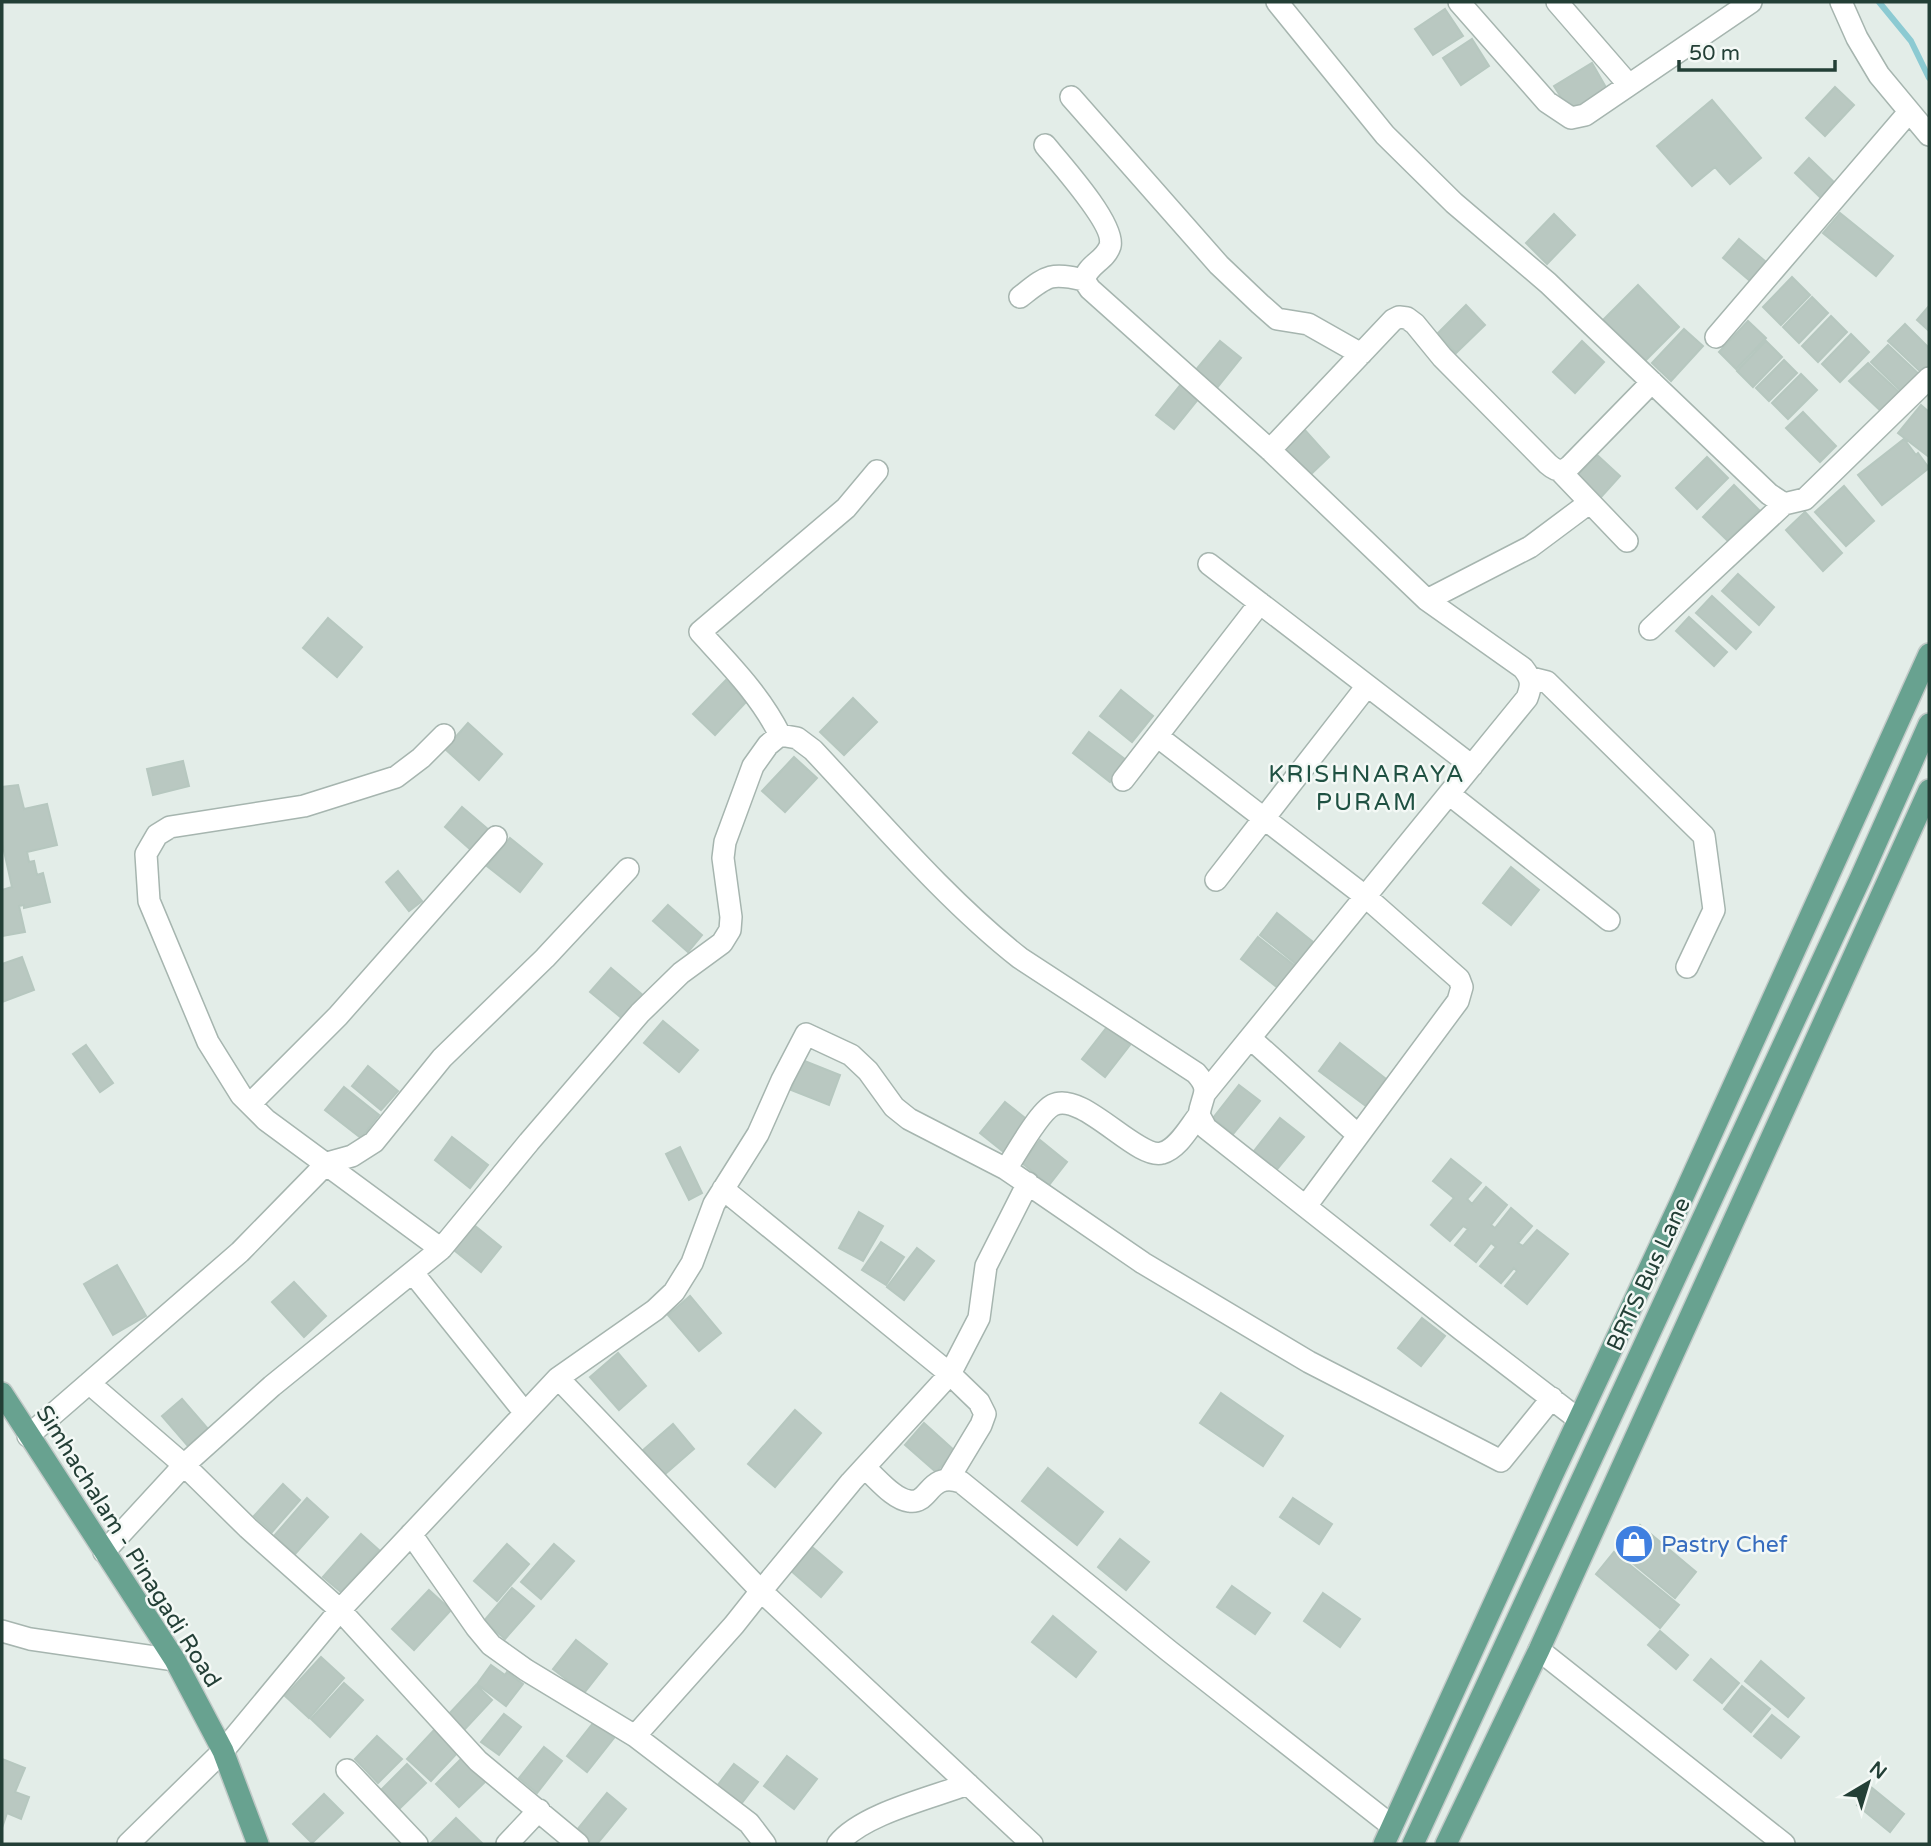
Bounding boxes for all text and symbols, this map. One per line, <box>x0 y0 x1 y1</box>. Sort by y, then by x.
scale bar <box>1679 28 1835 72</box>
text: 50 m <box>1689 41 1740 66</box>
district label: KRISHNARAYA PURAM <box>1268 760 1466 817</box>
street label: BRTS Bus Lane <box>1601 1193 1697 1356</box>
street label: Simhachalam - Pinagadi Road <box>30 1400 227 1693</box>
shop icon: Pastry Chef <box>1613 1523 1655 1565</box>
place label: Pastry Chef <box>1661 1531 1788 1559</box>
north arrow <box>1833 1748 1903 1818</box>
text: N <box>1865 1757 1891 1784</box>

